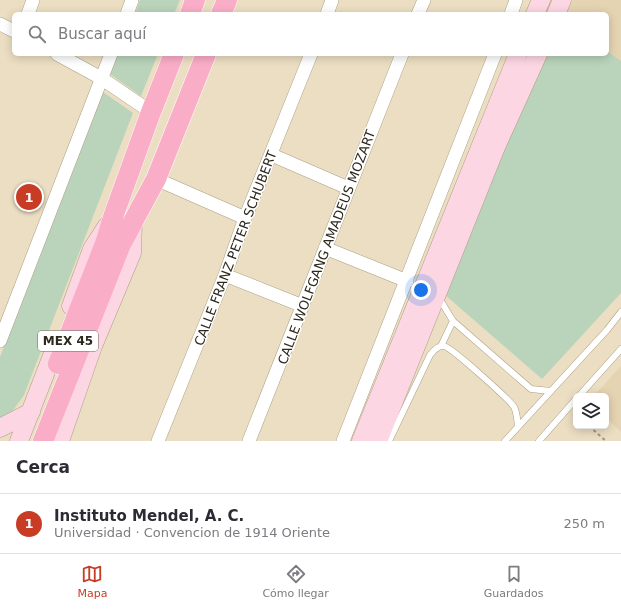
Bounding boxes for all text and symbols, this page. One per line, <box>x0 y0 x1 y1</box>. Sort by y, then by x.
search box <box>12 12 609 56</box>
icon: search <box>26 23 48 45</box>
text: Buscar aquí <box>58 25 146 43</box>
street label: CALLE WOLFGANG AMADEUS MOZART <box>275 128 378 367</box>
street label: CALLE FRANZ PETER SCHUBERT <box>191 149 280 348</box>
pin: 1 <box>16 182 42 212</box>
your location <box>411 280 431 300</box>
road number: MEX 45 <box>38 331 98 351</box>
map controls <box>573 393 609 429</box>
button: layers <box>573 393 609 429</box>
text: Cerca <box>16 457 70 477</box>
text: Instituto Mendel, A. C. <box>54 507 244 525</box>
text: 1 <box>24 516 34 531</box>
text: 250 m <box>563 516 605 531</box>
text: Universidad · Convencion de 1914 Oriente <box>54 525 330 540</box>
tab: Mapa <box>77 563 107 600</box>
tab: Cómo llegar <box>262 563 329 600</box>
tab: Guardados <box>484 563 544 600</box>

